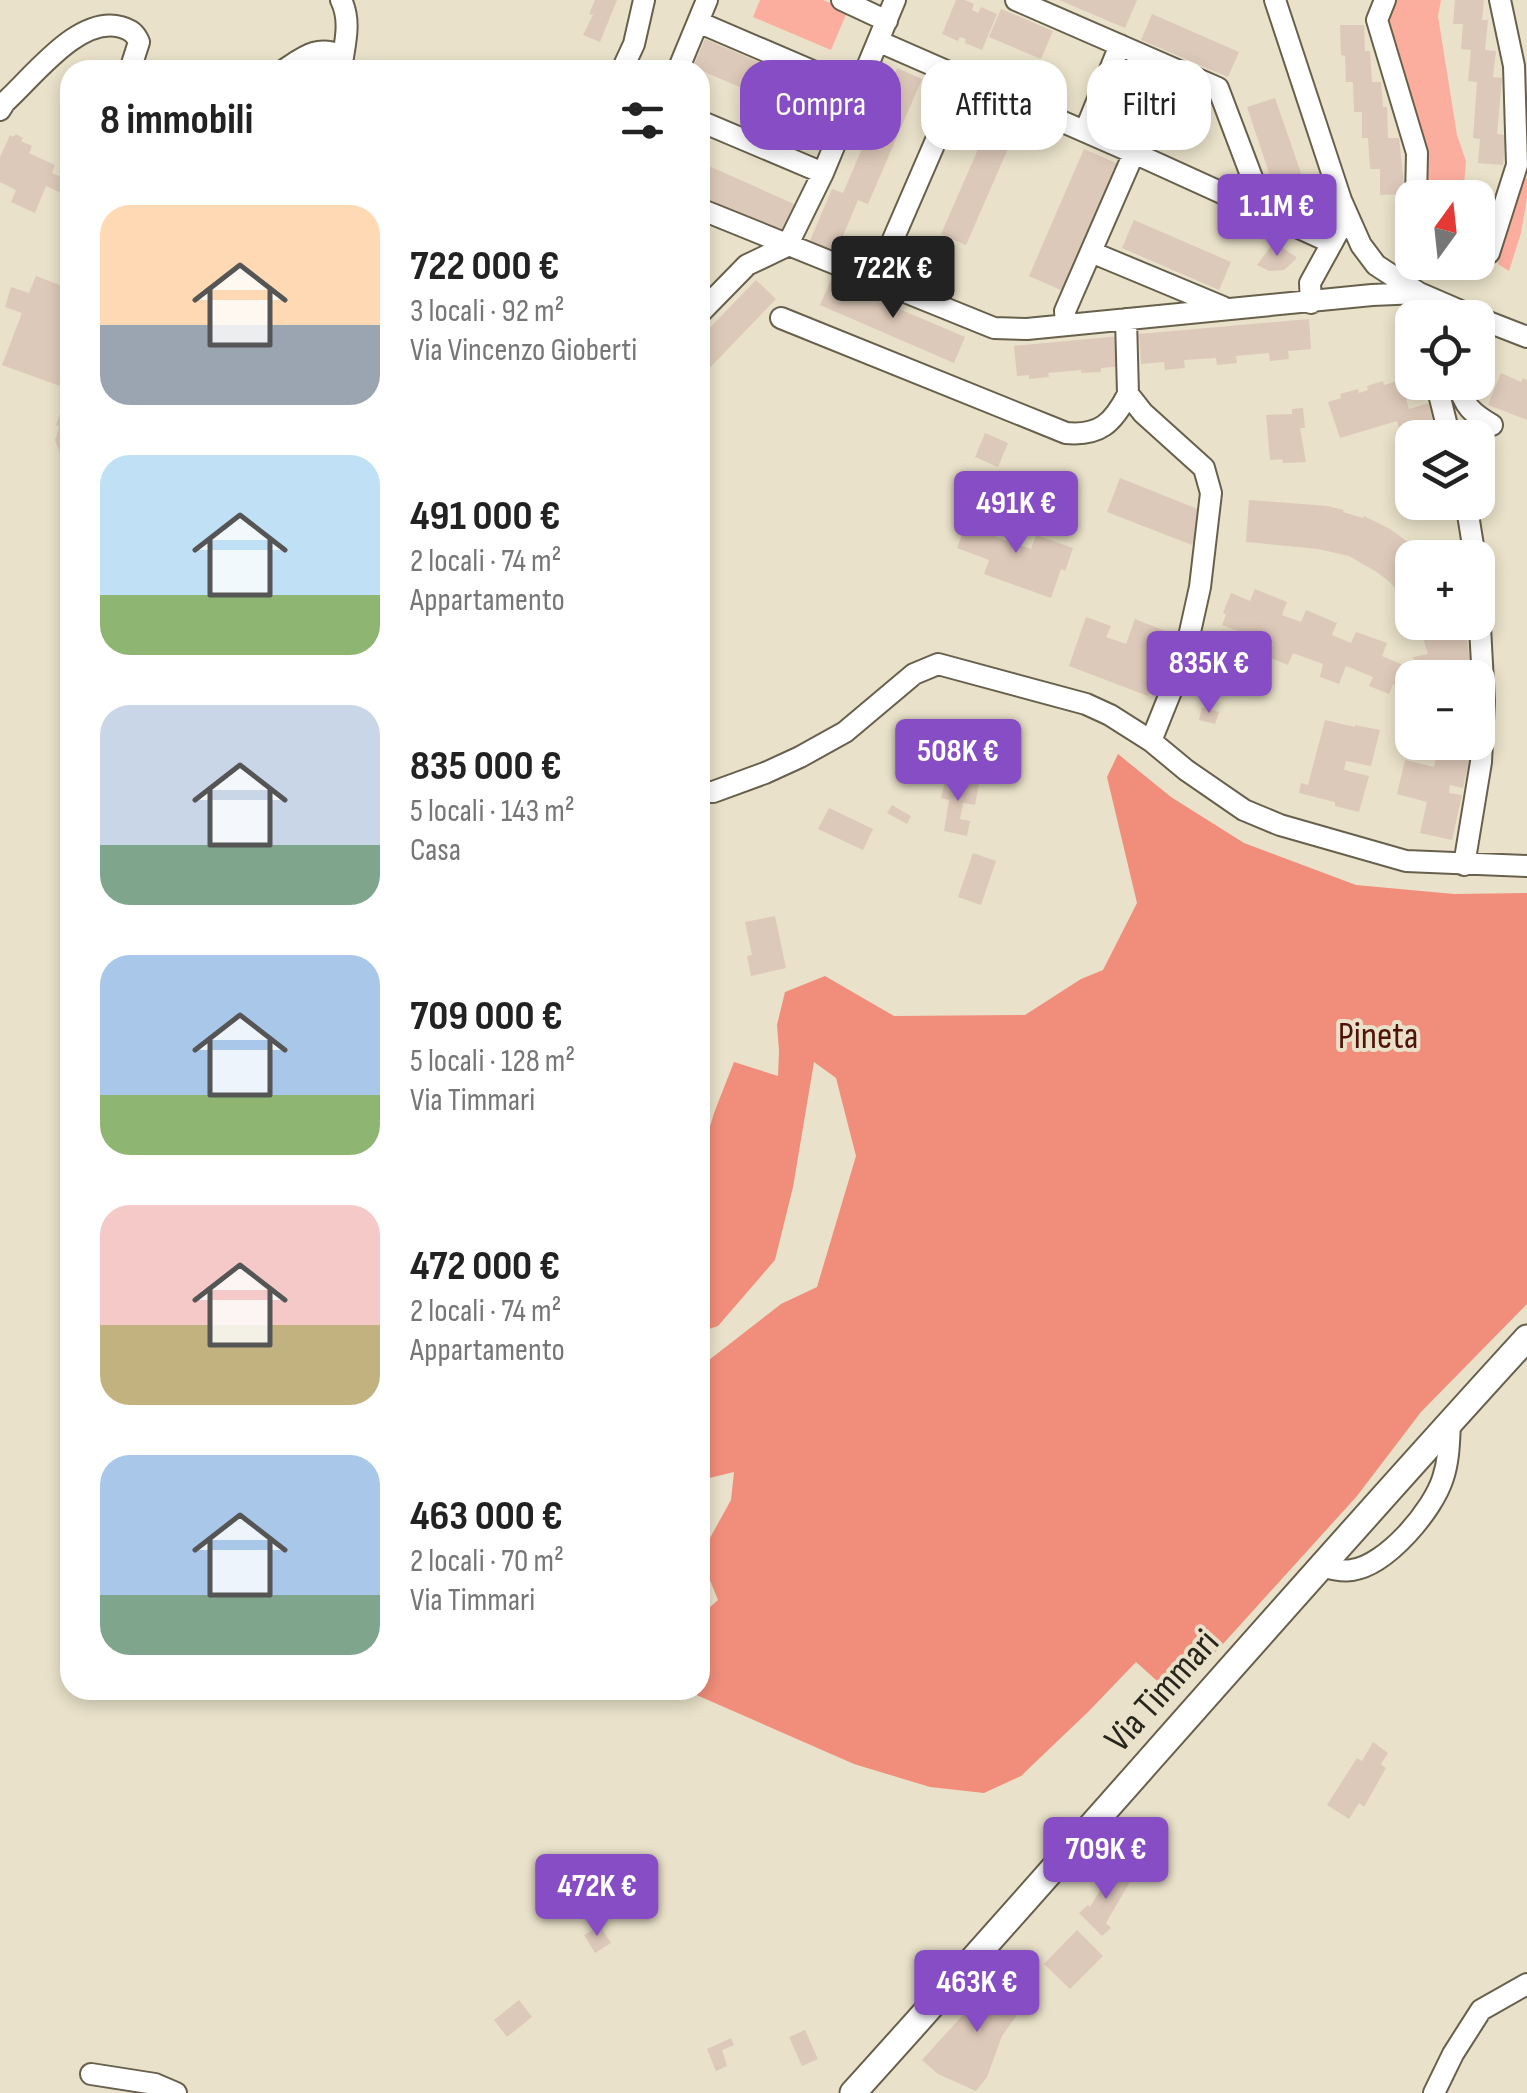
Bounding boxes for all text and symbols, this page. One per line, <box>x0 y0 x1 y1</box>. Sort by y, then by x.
chip: Compra <box>740 60 901 150</box>
chip: Affitta <box>921 60 1067 150</box>
chip: Filtri <box>1087 60 1211 150</box>
icon: filters <box>615 93 670 148</box>
text: 8 immobili <box>100 95 253 146</box>
pin: 1.1M € <box>1196 174 1358 259</box>
north arrow <box>1395 180 1495 280</box>
map controls <box>1395 180 1495 760</box>
text: 1.1M € <box>1240 187 1314 226</box>
pin: 722K € <box>812 236 974 321</box>
text: 722 000 € <box>410 241 560 292</box>
icon: home <box>180 245 300 365</box>
text: 722K € <box>853 249 933 288</box>
text: 3 locali · 92 m² <box>410 292 565 331</box>
button: locate <box>1395 300 1495 400</box>
text: Via Vincenzo Gioberti <box>410 331 637 370</box>
button: layers <box>1395 420 1495 520</box>
pin: 491K € <box>935 471 1097 556</box>
text: 491K € <box>976 484 1056 523</box>
text: 491 000 € <box>410 491 561 542</box>
icon: home <box>180 495 300 615</box>
button: + <box>1395 540 1495 640</box>
text: 2 locali · 74 m² <box>410 542 561 581</box>
text: Appartamento <box>410 581 565 620</box>
pin: 835K € <box>1128 631 1290 716</box>
text: 835K € <box>1169 644 1249 683</box>
button: − <box>1395 660 1495 760</box>
pin: 508K € <box>877 719 1039 804</box>
text: 508K € <box>917 732 999 771</box>
text: 835 000 € <box>410 741 562 792</box>
icon: home <box>180 745 300 865</box>
text: 5 locali · 143 m² <box>410 792 575 831</box>
text: Casa <box>410 831 461 870</box>
text: 709 000 € <box>410 991 563 1042</box>
icon: home <box>180 995 300 1115</box>
park label: Pineta <box>1338 1014 1418 1059</box>
text: 5 locali · 128 m² <box>410 1042 575 1081</box>
text: Via Timmari <box>410 1081 535 1120</box>
text: 472 000 € <box>410 1241 560 1292</box>
icon: home <box>180 1245 300 1365</box>
text: 2 locali · 74 m² <box>410 1292 561 1331</box>
text: Appartamento <box>410 1331 565 1370</box>
text: 463 000 € <box>410 1491 563 1542</box>
icon: home <box>180 1495 300 1615</box>
text: 2 locali · 70 m² <box>410 1542 564 1581</box>
text: Via Timmari <box>410 1581 535 1620</box>
street label: Via Timmari <box>1096 1621 1229 1761</box>
pin: 709K € <box>1025 1817 1187 1902</box>
text: 709K € <box>1065 1830 1147 1869</box>
pin: 472K € <box>516 1854 678 1939</box>
text: 472K € <box>557 1867 637 1906</box>
pin: 463K € <box>896 1950 1058 2035</box>
text: 463K € <box>936 1963 1018 2002</box>

